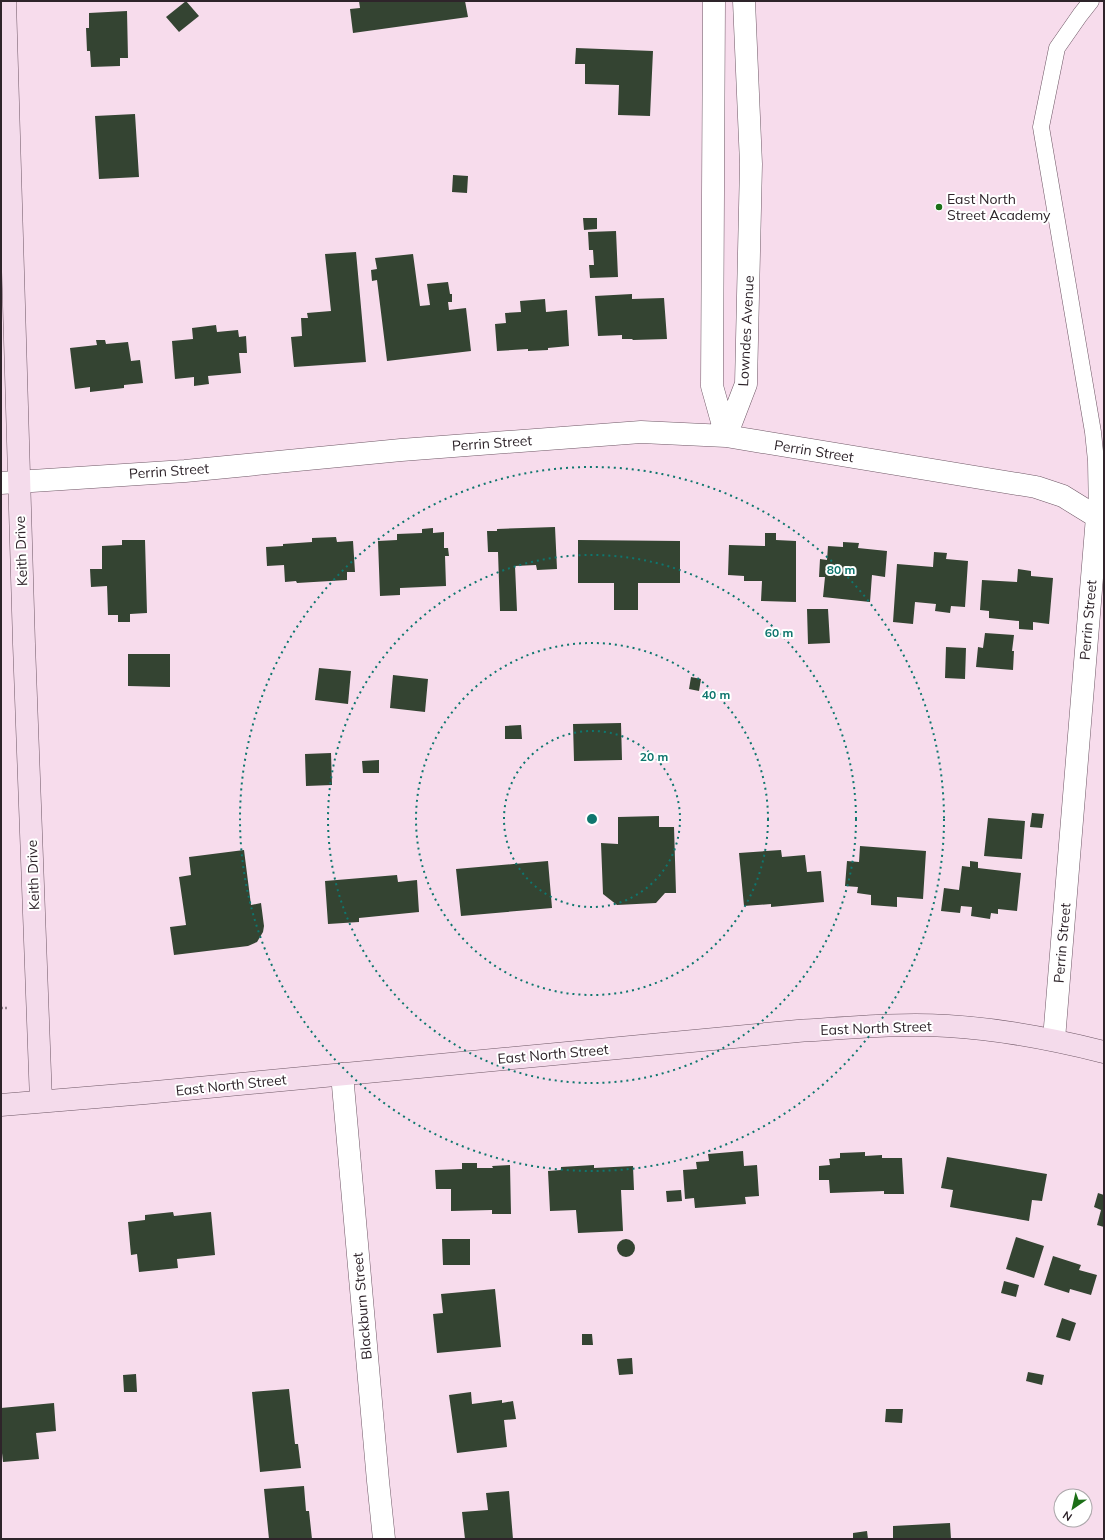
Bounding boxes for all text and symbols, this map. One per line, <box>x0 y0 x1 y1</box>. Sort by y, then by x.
place label: East North Street Academy <box>947 190 1051 224</box>
marker: East North Street Academy <box>934 202 944 212</box>
street label: Lowndes Avenue <box>734 275 758 387</box>
street label: Perrin Street <box>451 431 533 455</box>
street label: Perrin Street <box>773 436 855 466</box>
street label: Perrin Street <box>128 459 210 483</box>
street label: Keith Drive <box>11 516 31 586</box>
text: 80 m <box>827 562 855 577</box>
street label: Perrin Street <box>1076 579 1100 661</box>
text: 60 m <box>765 625 793 640</box>
text: 40 m <box>702 687 730 702</box>
text: 20 m <box>640 749 668 764</box>
centre of rings <box>585 812 599 826</box>
street label: Keith Drive <box>23 840 43 910</box>
street label: Perrin Street <box>1050 902 1074 984</box>
street label: East North Street <box>820 1017 932 1039</box>
street label: East North Street <box>497 1040 609 1068</box>
street label: East North Street <box>175 1070 287 1100</box>
street label: Blackburn Street <box>348 1252 376 1360</box>
north arrow <box>1053 1488 1093 1528</box>
text: N <box>1060 1508 1075 1524</box>

